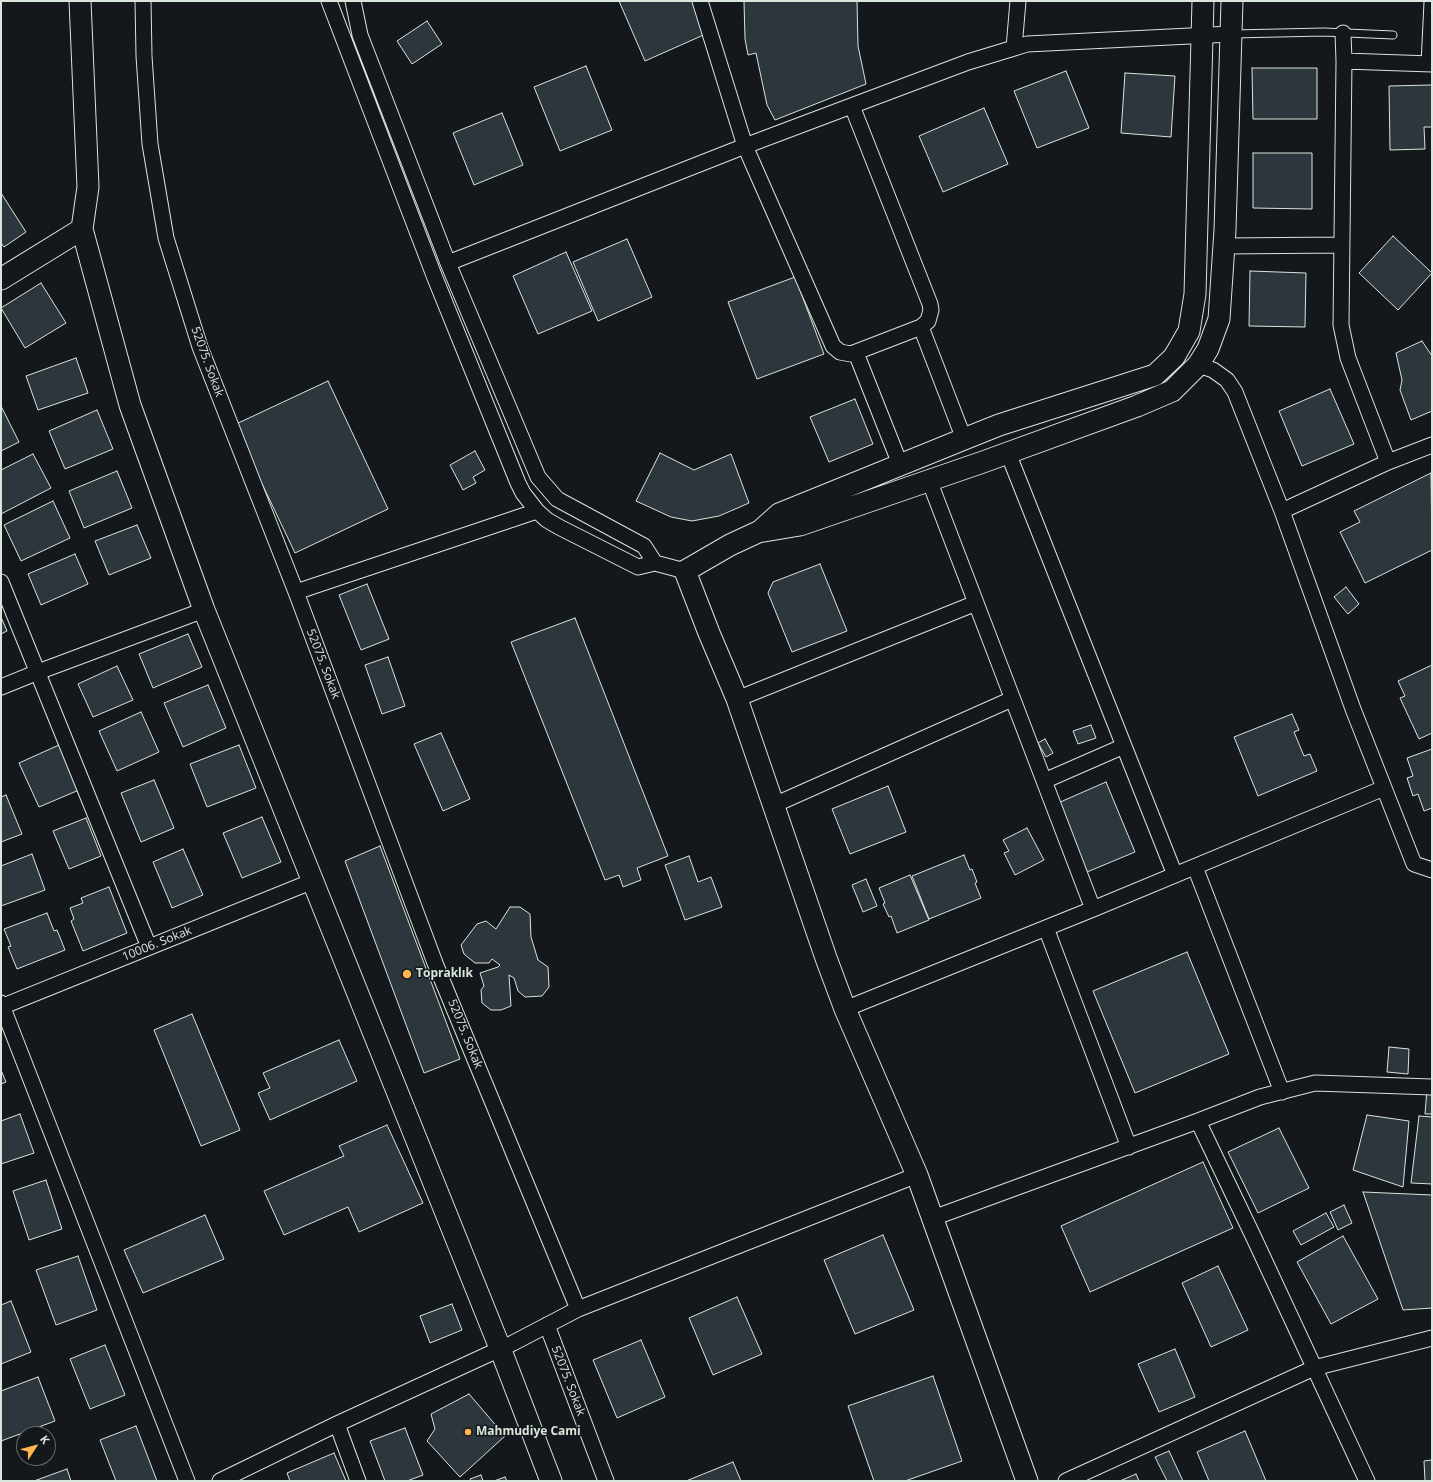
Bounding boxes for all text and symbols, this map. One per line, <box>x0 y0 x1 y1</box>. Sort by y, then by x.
street label: 52075. Sokak <box>188 325 226 399</box>
street label: 52075. Sokak <box>303 627 343 701</box>
street label: 10006. Sokak <box>120 924 194 964</box>
place label: Topraklık <box>416 967 473 981</box>
marker: Topraklık <box>401 968 413 980</box>
street label: 52075. Sokak <box>445 997 485 1071</box>
street label: 52075. Sokak <box>548 1344 588 1418</box>
place label: Mahmudiye Cami <box>476 1425 581 1439</box>
north arrow <box>16 1426 56 1466</box>
marker: Mahmudiye Cami <box>463 1427 473 1437</box>
text: K <box>37 1432 54 1447</box>

